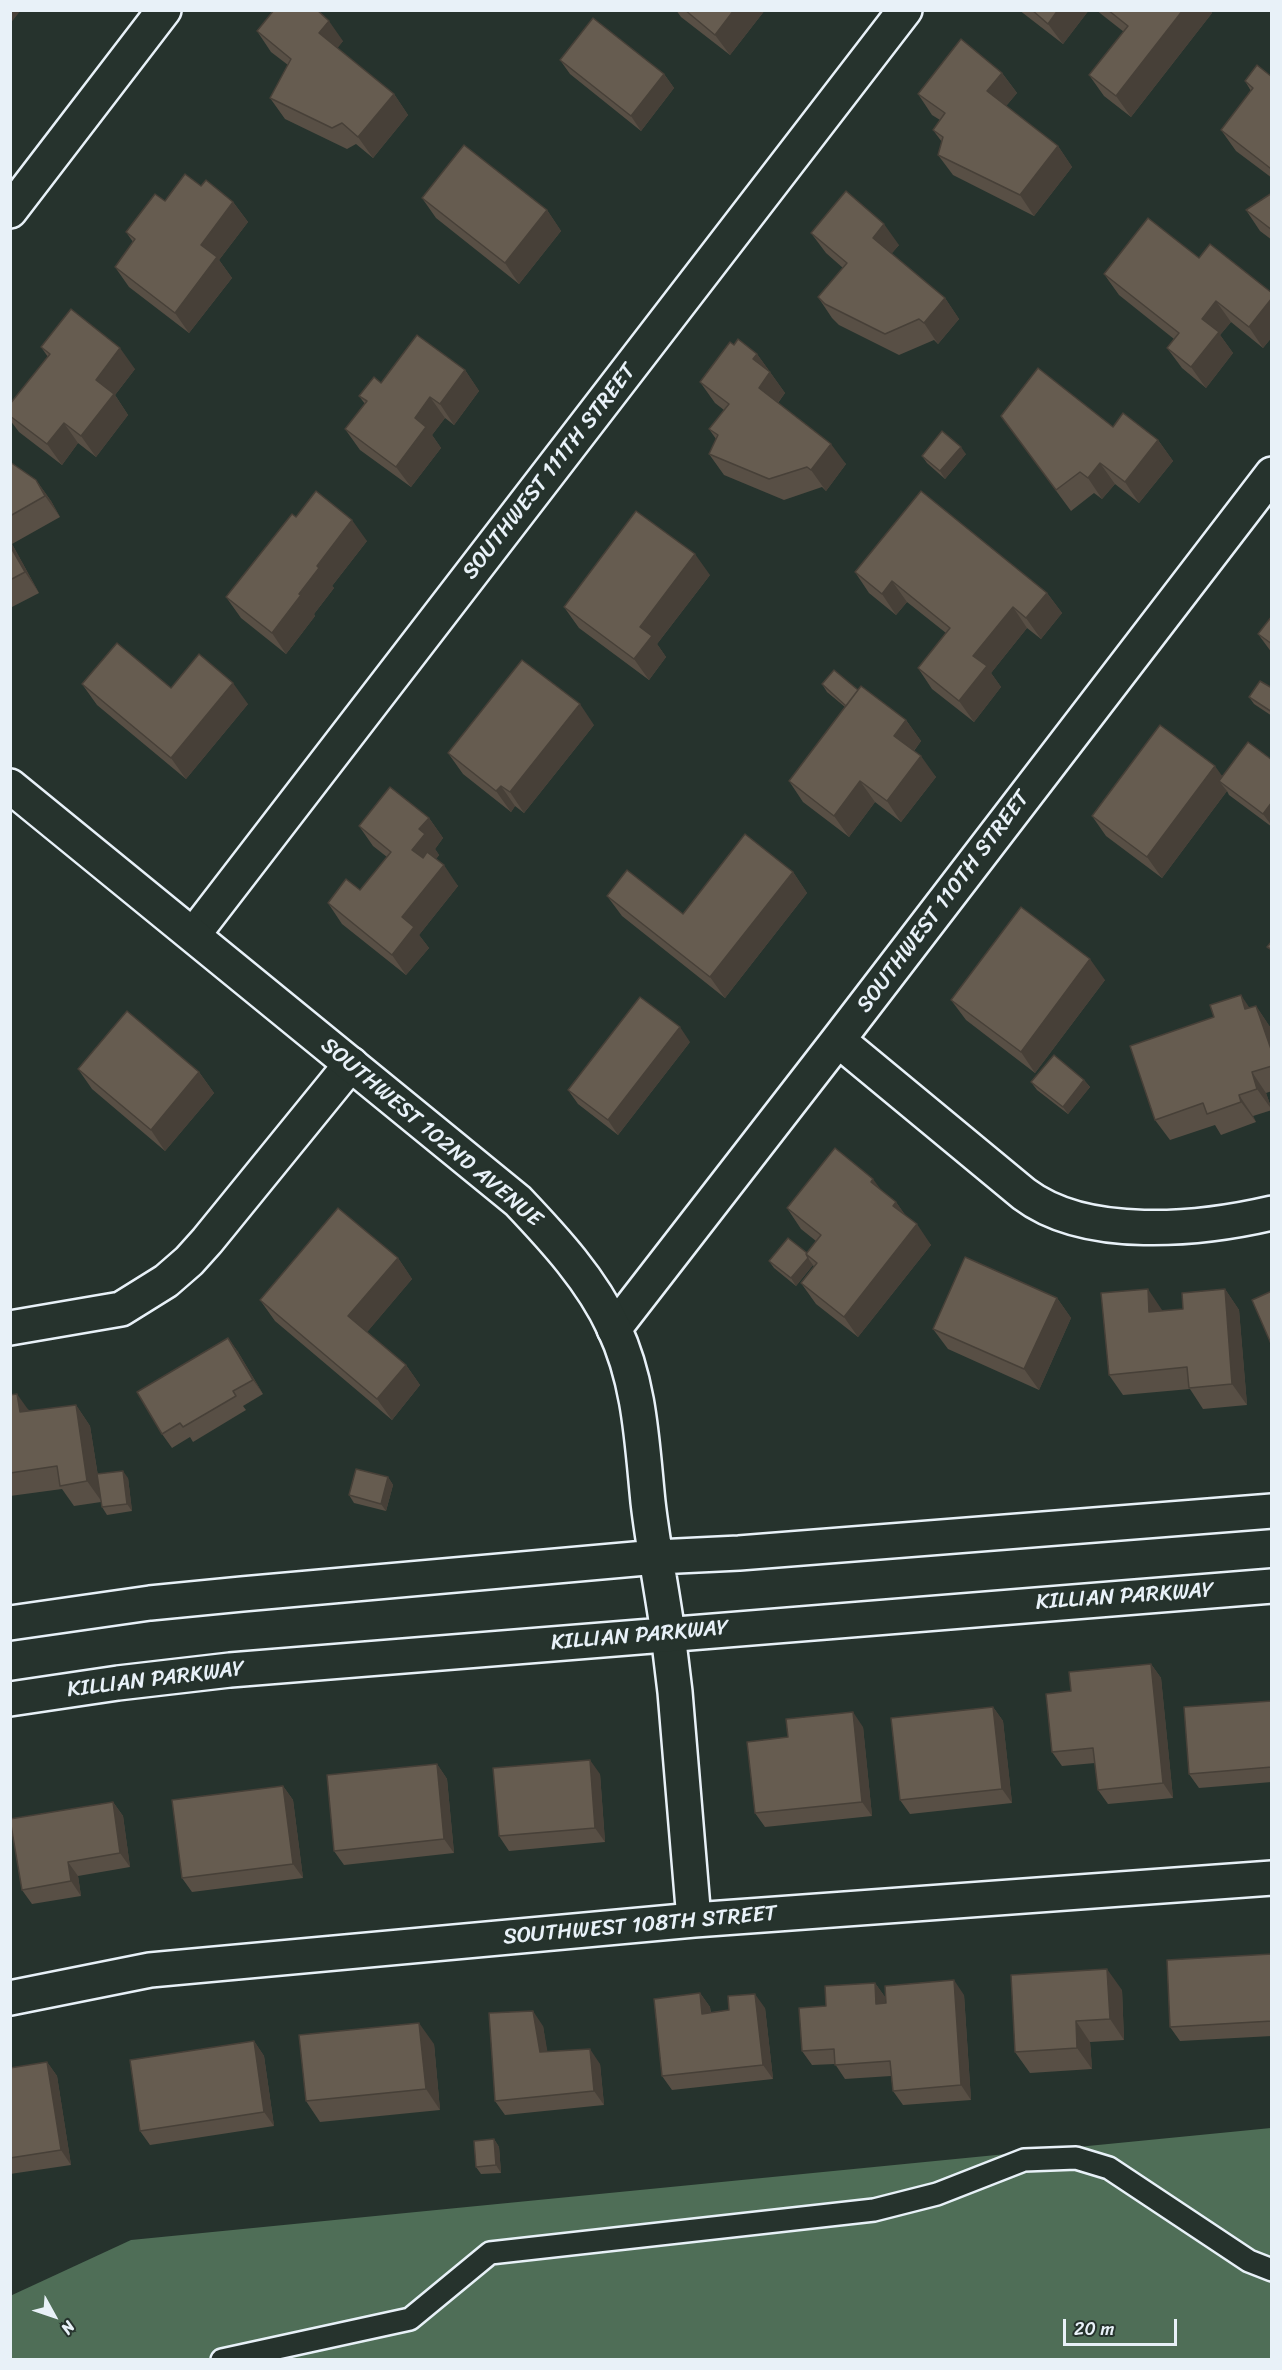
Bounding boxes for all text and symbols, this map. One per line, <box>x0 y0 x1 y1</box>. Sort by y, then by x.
street label: SOUTHWEST 111TH STREET <box>458 359 642 585</box>
street label: SOUTHWEST 110TH STREET <box>852 786 1036 1018</box>
street label: SOUTHWEST 102ND AVENUE <box>315 1033 547 1233</box>
street label: KILLIAN PARKWAY <box>1035 1578 1215 1616</box>
street label: KILLIAN PARKWAY <box>550 1615 730 1657</box>
street label: KILLIAN PARKWAY <box>66 1656 246 1704</box>
street label: SOUTHWEST 108TH STREET <box>502 1901 778 1951</box>
north arrow <box>24 2286 84 2346</box>
scale bar <box>1066 2307 1180 2345</box>
text: 20 m <box>1074 2313 1114 2345</box>
text: N <box>53 2314 83 2341</box>

